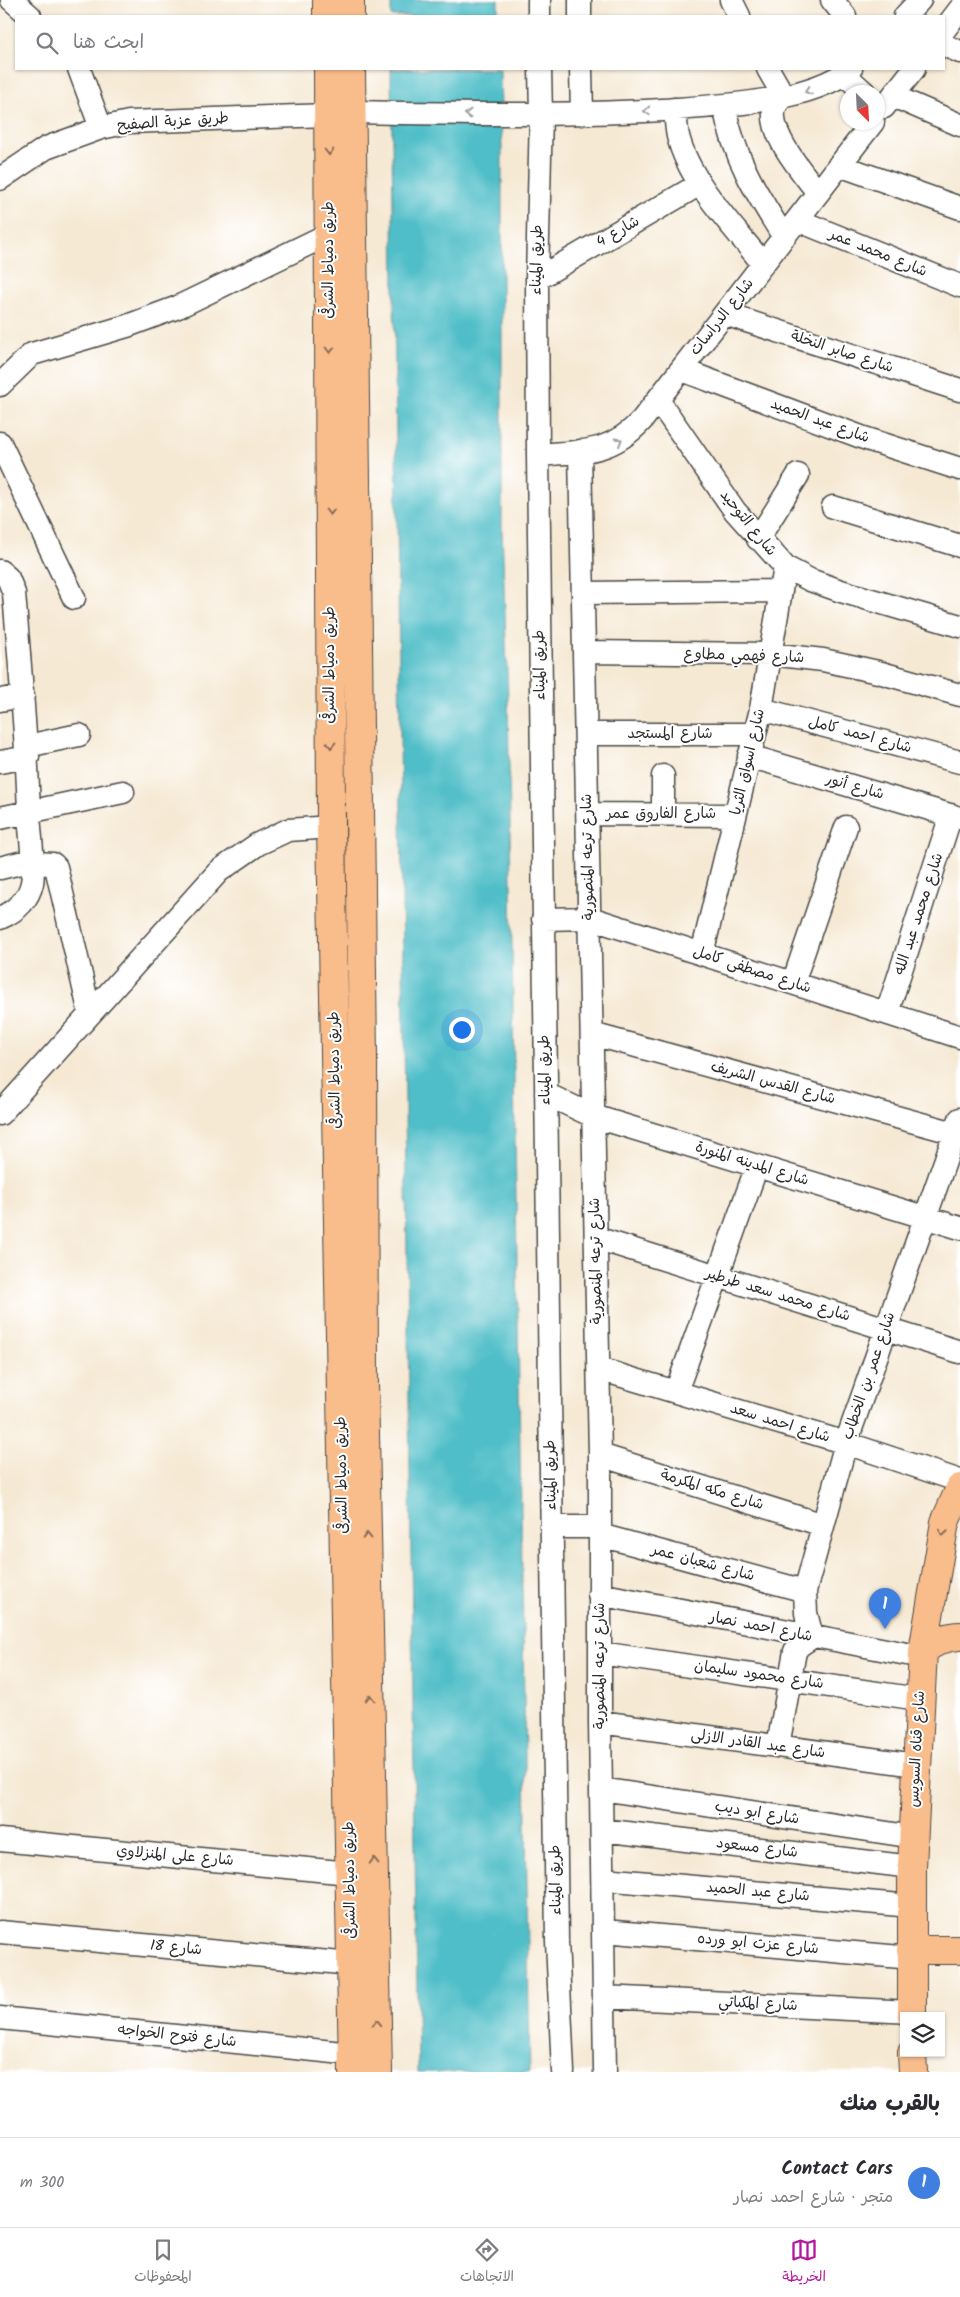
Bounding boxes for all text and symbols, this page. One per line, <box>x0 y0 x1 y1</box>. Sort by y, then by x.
search box <box>15 15 945 70</box>
text: ابحث هنا <box>73 28 144 58</box>
icon: search <box>33 29 61 57</box>
one-way arrow <box>804 85 812 95</box>
north arrow <box>840 85 885 130</box>
one-way arrow <box>643 105 651 116</box>
street label: طريق عزبة الصفيح <box>116 106 230 138</box>
one-way arrow <box>464 109 472 119</box>
one-way arrow <box>324 149 334 157</box>
street label: طريق دمياط الشرقى <box>317 201 341 319</box>
street label: شارع 4 <box>592 210 644 254</box>
street label: شارع محمد عمر <box>823 222 931 284</box>
street label: طريق الميناء <box>524 225 550 295</box>
street label: شارع الدراسات <box>684 273 760 361</box>
street label: شارع صابر النخلة <box>787 324 897 380</box>
one-way arrow <box>325 346 335 354</box>
street label: شارع عبد الحميد <box>767 392 873 450</box>
one-way arrow <box>614 437 623 447</box>
street label: شارع التوحيد <box>714 484 782 562</box>
one-way arrow <box>325 509 335 517</box>
street label: طريق دمياط الشرقى <box>318 606 342 724</box>
street label: طريق الميناء <box>527 630 553 700</box>
street label: شارع فهمي مطاوع <box>683 642 805 670</box>
street label: شارع اسواق الثريا <box>724 706 772 818</box>
street label: شارع احمد كامل <box>806 710 914 760</box>
street label: شارع المستجد <box>627 722 713 746</box>
one-way arrow <box>326 742 336 749</box>
street label: شارع أنور <box>822 767 887 807</box>
street label: شارع ترعه المنصورية <box>575 793 601 921</box>
street label: شارع الفاروق عمر <box>604 802 716 826</box>
street label: شارع محمد عبد الله <box>888 850 950 978</box>
street label: شارع مصطفى كامل <box>690 940 814 1000</box>
street label: طريق دمياط الشرقى <box>322 1011 348 1129</box>
your location <box>449 1017 475 1043</box>
street label: طريق الميناء <box>532 1035 558 1105</box>
street label: شارع القدس الشريف <box>708 1055 838 1111</box>
street label: شارع المدينه المنورة <box>692 1135 812 1193</box>
street label: شارع ترعه المنصورية <box>583 1197 609 1325</box>
street label: شارع محمد سعد طرطير <box>702 1261 853 1328</box>
street label: شارع عمر بن الخطاب <box>836 1309 902 1443</box>
street label: شارع احمد سعد <box>727 1396 833 1450</box>
street label: طريق دمياط الشرقى <box>329 1416 355 1534</box>
street label: طريق الميناء <box>538 1440 564 1510</box>
street label: شارع مكه المكرمة <box>657 1463 767 1517</box>
one-way arrow <box>939 1529 949 1537</box>
one-way arrow <box>362 1532 372 1540</box>
street label: شارع شعبان عمر <box>647 1537 757 1588</box>
pin: 1 <box>869 1588 901 1629</box>
street label: شارع ترعه المنصورية <box>588 1603 612 1729</box>
street label: شارع احمد نصار <box>707 1605 814 1649</box>
street label: شارع محمود سليمان <box>693 1654 825 1696</box>
street label: شارع قناه السويس <box>902 1690 932 1808</box>
one-way arrow <box>365 1694 376 1702</box>
street label: شارع عبد القادر الازلى <box>689 1723 827 1765</box>
street label: شارع ابو ديب <box>713 1794 801 1832</box>
street label: طريق دمياط الشرقى <box>337 1821 363 1939</box>
street label: شارع مسعود <box>715 1831 799 1865</box>
street label: شارع على المنزلاوي <box>115 1839 235 1873</box>
street label: طريق الميناء <box>543 1845 569 1915</box>
one-way arrow <box>368 1857 379 1865</box>
street label: شارع عبد الحميد <box>705 1876 811 1908</box>
street label: شارع عزت ابو ورده <box>696 1927 820 1961</box>
street label: شارع 18 <box>149 1934 203 1962</box>
street label: شارع المكباتي <box>718 1990 798 2018</box>
map controls <box>900 2012 945 2057</box>
button: layers <box>900 2012 945 2057</box>
street label: شارع فتوح الخواجه <box>116 2018 238 2054</box>
one-way arrow <box>372 2019 382 2027</box>
text: بالقرب منك <box>840 2088 940 2121</box>
text: Contact Cars <box>781 2154 893 2184</box>
text: 300 m <box>20 2170 64 2195</box>
text: 1 <box>922 2170 926 2195</box>
text: متجر · شارع احمد نصار <box>734 2185 893 2210</box>
tab: المحفوظات <box>134 2236 192 2289</box>
tab: الاتجاهات <box>460 2236 514 2289</box>
tab: الخريطة <box>782 2236 826 2289</box>

